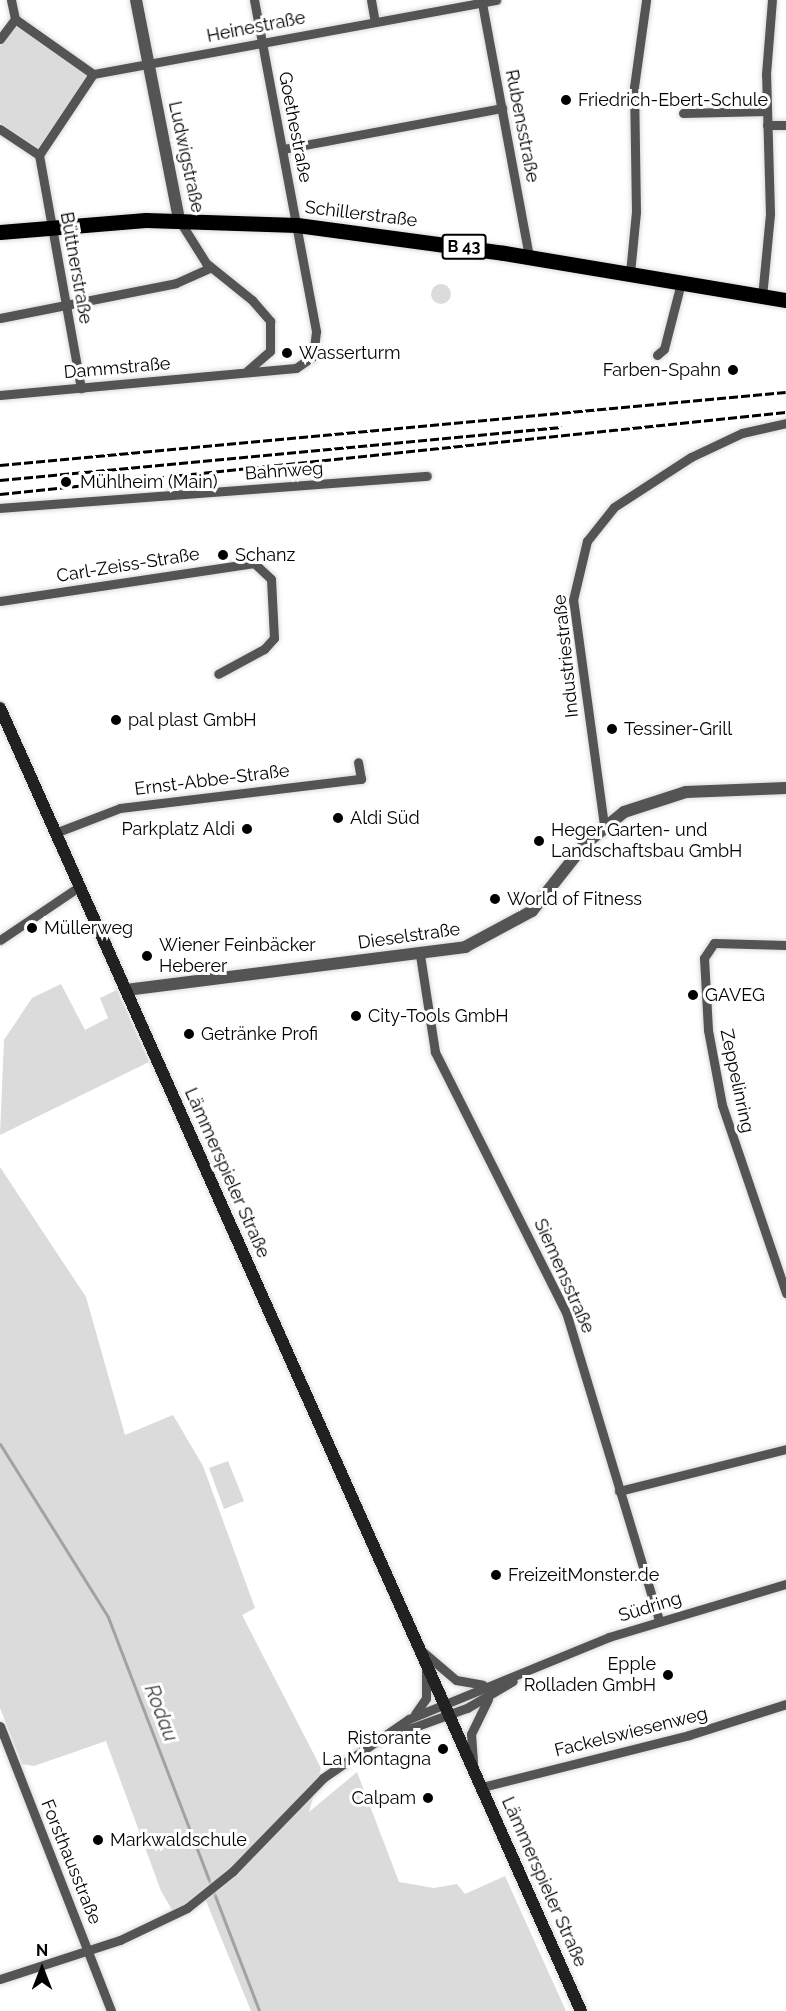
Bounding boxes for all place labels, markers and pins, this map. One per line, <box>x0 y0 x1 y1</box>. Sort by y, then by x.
place label: Friedrich-Ebert-Schule <box>578 89 768 111</box>
marker: Friedrich-Ebert-Schule <box>559 93 573 107</box>
place label: Wasserturm <box>299 342 401 364</box>
marker: Wasserturm <box>280 346 294 360</box>
place label: Farben-Spahn <box>603 359 721 381</box>
marker: Farben-Spahn <box>726 363 740 377</box>
place label: Mühlheim (Main) <box>80 471 218 493</box>
marker: Mühlheim (Main) <box>57 473 75 491</box>
place label: Schanz <box>235 544 295 566</box>
marker: Schanz <box>216 548 230 562</box>
place label: pal plast GmbH <box>128 709 257 731</box>
marker: pal plast GmbH <box>109 713 123 727</box>
place label: Tessiner-Grill <box>624 718 732 740</box>
marker: Tessiner-Grill <box>605 722 619 736</box>
place label: Aldi Süd <box>350 807 420 829</box>
marker: Aldi Süd <box>331 811 345 825</box>
place label: Parkplatz Aldi <box>121 818 235 840</box>
place label: Heger Garten- und Landschaftsbau GmbH <box>551 820 742 862</box>
marker: Parkplatz Aldi <box>240 822 254 836</box>
marker: Heger Garten- und Landschaftsbau GmbH <box>532 834 546 848</box>
place label: World of Fitness <box>507 888 642 910</box>
marker: World of Fitness <box>488 892 502 906</box>
place label: Müllerweg <box>44 917 133 939</box>
marker: Müllerweg <box>25 921 39 935</box>
place label: Wiener Feinbäcker Heberer <box>159 935 316 978</box>
marker: Wiener Feinbäcker Heberer <box>140 949 154 963</box>
place label: GAVEG <box>705 984 765 1006</box>
marker: GAVEG <box>686 988 700 1002</box>
place label: City-Tools GmbH <box>368 1005 509 1027</box>
marker: City-Tools GmbH <box>349 1009 363 1023</box>
place label: Getränke Profi <box>201 1023 318 1045</box>
marker: Getränke Profi <box>182 1027 196 1041</box>
place label: FreizeitMonster.de <box>508 1564 659 1586</box>
marker: FreizeitMonster.de <box>489 1568 503 1582</box>
place label: Epple Rolladen GmbH <box>524 1654 656 1696</box>
marker: Epple Rolladen GmbH <box>661 1668 675 1682</box>
place label: Ristorante La Montagna <box>322 1728 431 1770</box>
marker: Ristorante La Montagna <box>436 1742 450 1756</box>
place label: Calpam <box>351 1787 416 1809</box>
marker: Calpam <box>421 1791 435 1805</box>
place label: Markwaldschule <box>110 1829 247 1851</box>
marker: Markwaldschule <box>91 1833 105 1847</box>

